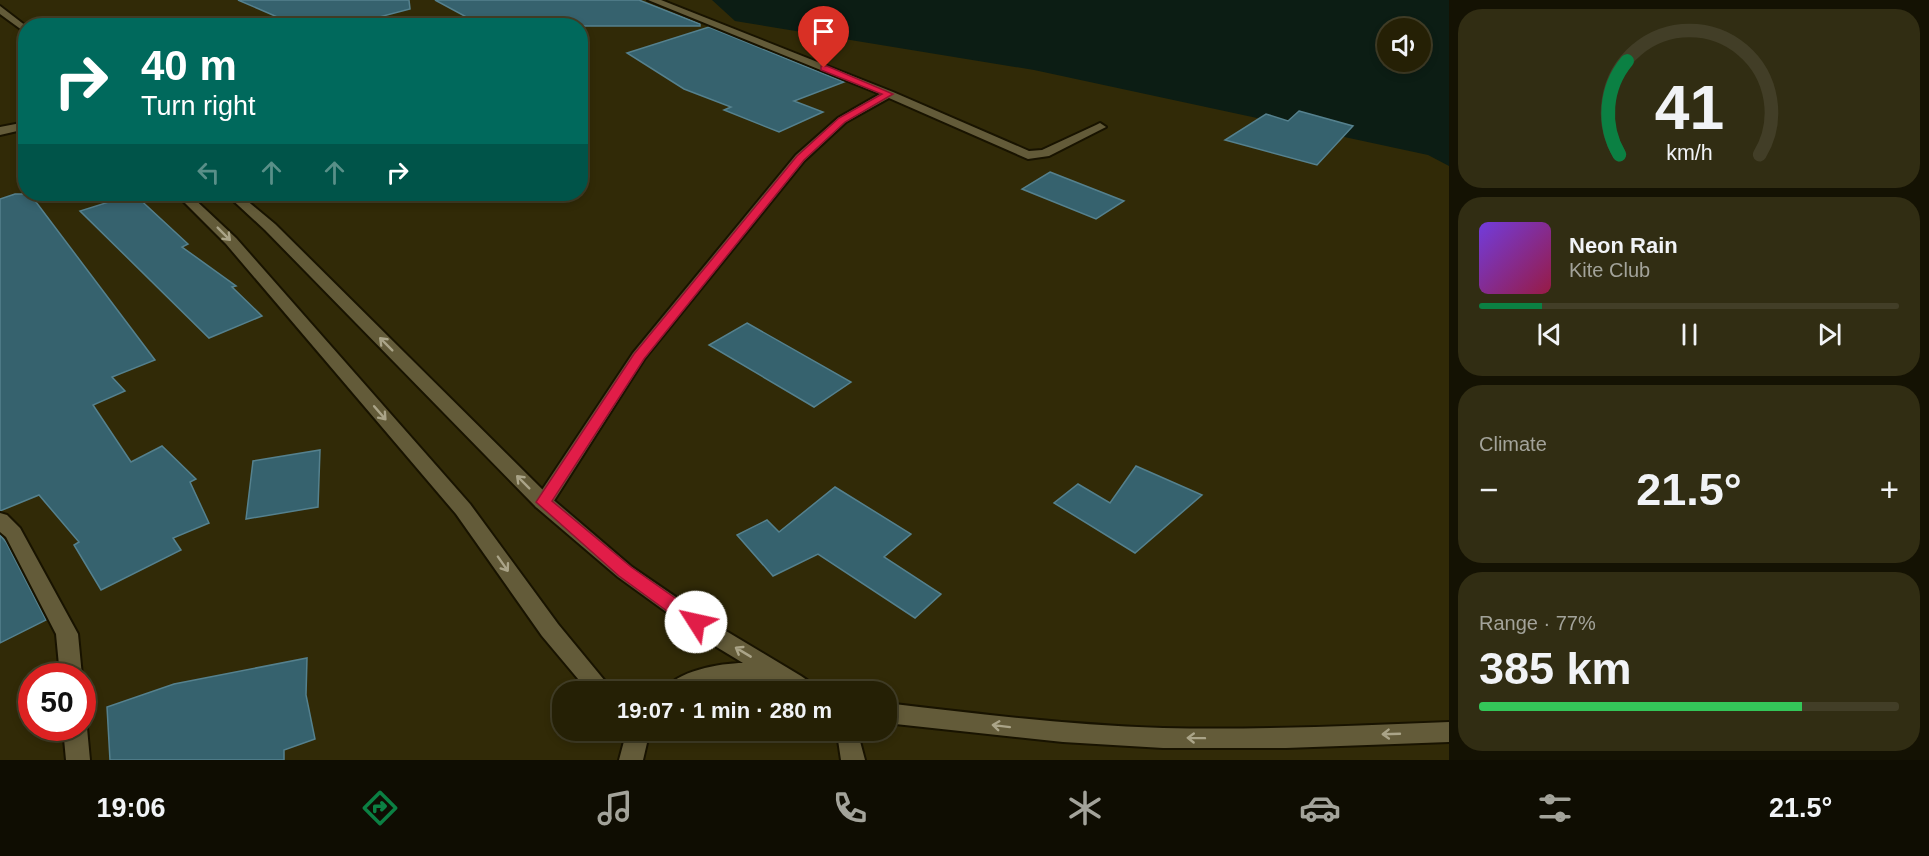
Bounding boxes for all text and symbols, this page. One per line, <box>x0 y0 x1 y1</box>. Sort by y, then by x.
pin <box>798 6 849 68</box>
icon: arrive <box>807 15 840 48</box>
map controls <box>1377 18 1431 72</box>
button: sound <box>1377 18 1431 72</box>
icon: right <box>42 42 120 120</box>
text: 40 m <box>141 42 237 89</box>
text: 41 <box>1654 74 1724 143</box>
text: Turn right <box>141 91 256 121</box>
text: km/h <box>1666 142 1712 166</box>
icon: left <box>192 156 225 189</box>
icon: ahead <box>255 156 288 189</box>
icon: ahead <box>318 156 351 189</box>
icon: right <box>381 156 414 189</box>
one-way arrow <box>216 227 231 242</box>
text: Neon Rain <box>1569 233 1678 258</box>
text: Kite Club <box>1569 259 1650 281</box>
icon: previous <box>1533 318 1566 351</box>
icon: pause <box>1673 318 1706 351</box>
icon: next <box>1813 318 1846 351</box>
one-way arrow <box>378 336 393 351</box>
one-way arrow <box>373 405 387 420</box>
text: Climate <box>1479 433 1547 455</box>
text: 21.5° <box>1636 464 1742 515</box>
text: − <box>1479 471 1498 508</box>
text: + <box>1880 471 1899 508</box>
one-way arrow <box>516 475 531 489</box>
one-way arrow <box>497 555 509 572</box>
position arrow <box>664 590 728 654</box>
text: Range · 77% <box>1479 612 1596 634</box>
text: 385 km <box>1479 643 1632 694</box>
one-way arrow <box>735 646 752 658</box>
speed limit sign: 50 <box>18 663 96 741</box>
text: 19:07 · 1 min · 280 m <box>617 698 832 723</box>
one-way arrow <box>992 720 1011 731</box>
one-way arrow <box>1381 728 1401 740</box>
one-way arrow <box>1186 732 1206 743</box>
icon: directions <box>359 787 401 829</box>
icon: music <box>594 787 636 829</box>
icon: phone <box>829 787 871 829</box>
icon: climate <box>1064 787 1106 829</box>
icon: car <box>1299 787 1341 829</box>
icon: filters <box>1534 787 1576 829</box>
text: 19:06 <box>97 793 166 823</box>
text: 21.5° <box>1769 793 1832 823</box>

